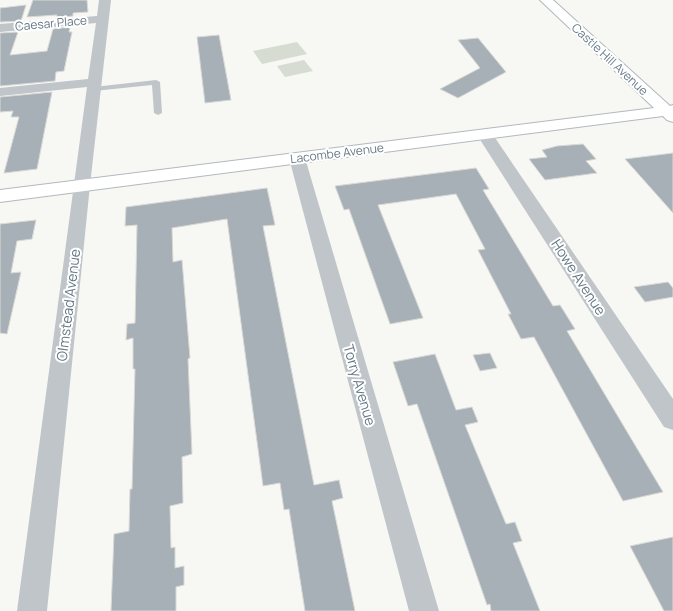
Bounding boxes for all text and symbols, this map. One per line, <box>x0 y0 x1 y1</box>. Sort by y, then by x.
street label: Caesar Place <box>14 11 88 35</box>
street label: Castle Hill Avenue <box>568 19 652 99</box>
street label: Lacombe Avenue <box>289 139 385 167</box>
street label: Howe Avenue <box>547 235 611 319</box>
street label: Olmstead Avenue <box>52 248 84 362</box>
street label: Torry Avenue <box>339 342 381 428</box>

